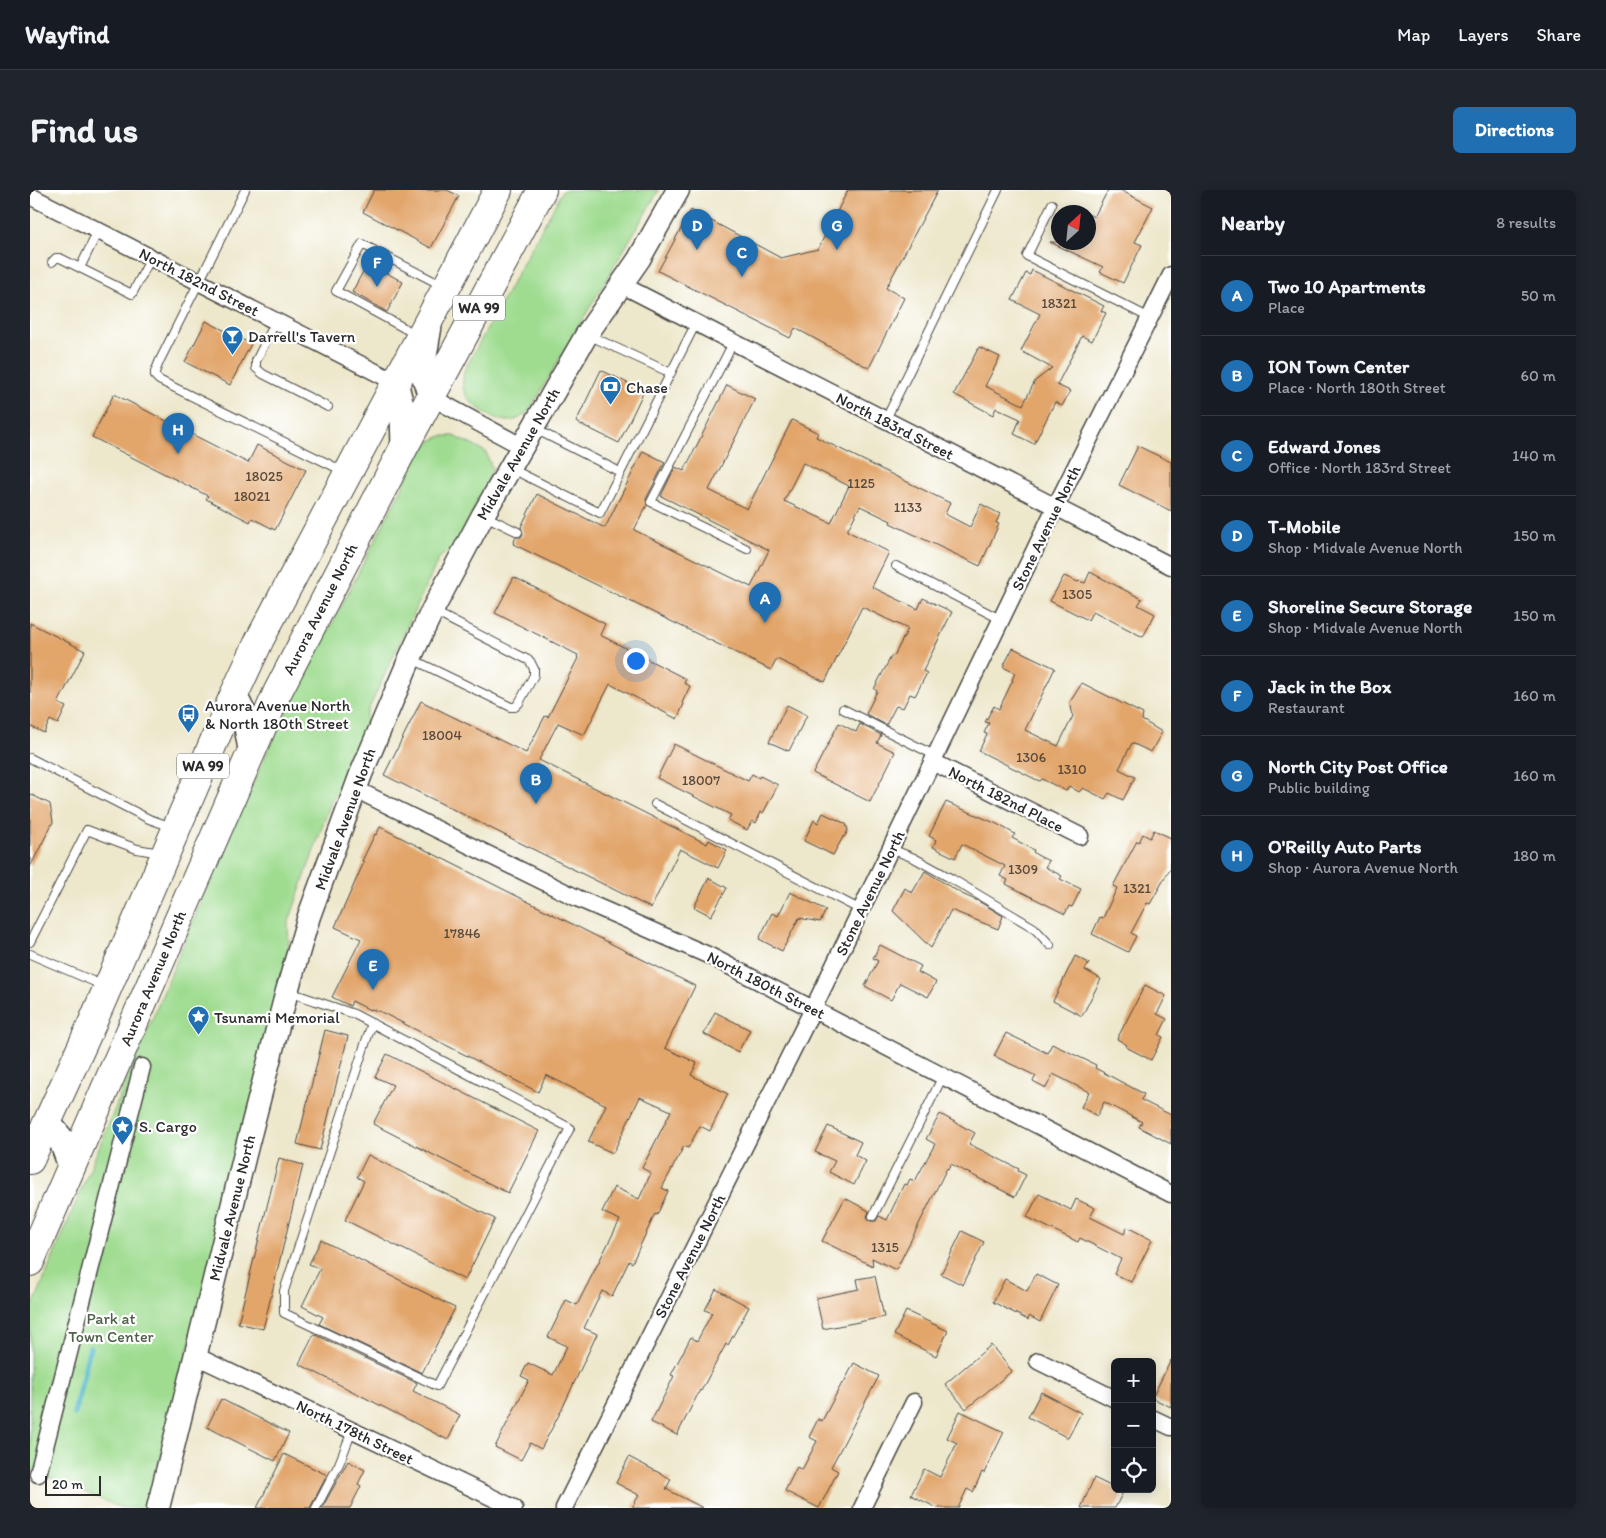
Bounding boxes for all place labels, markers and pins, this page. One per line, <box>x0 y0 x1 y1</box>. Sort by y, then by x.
pin: D <box>681 209 713 250</box>
pin: G <box>821 209 853 250</box>
pin: C <box>726 236 758 277</box>
pin: F <box>361 246 393 287</box>
bar icon: Darrell's Tavern <box>220 324 244 355</box>
place label: Darrell's Tavern <box>248 327 356 346</box>
bank icon: Chase <box>598 375 622 406</box>
place label: Chase <box>626 378 668 397</box>
pin: H <box>162 413 194 454</box>
pin: A <box>749 582 781 623</box>
place label: Aurora Avenue North & North 180th Street <box>205 696 351 733</box>
bus stop icon: Aurora Avenue North & North 180th Street <box>177 702 201 733</box>
pin: B <box>520 763 552 804</box>
pin: E <box>357 949 389 990</box>
place icon: Tsunami Memorial <box>186 1005 210 1036</box>
place label: Tsunami Memorial <box>214 1008 340 1027</box>
place icon: S. Cargo <box>111 1114 135 1145</box>
place label: S. Cargo <box>139 1117 197 1136</box>

